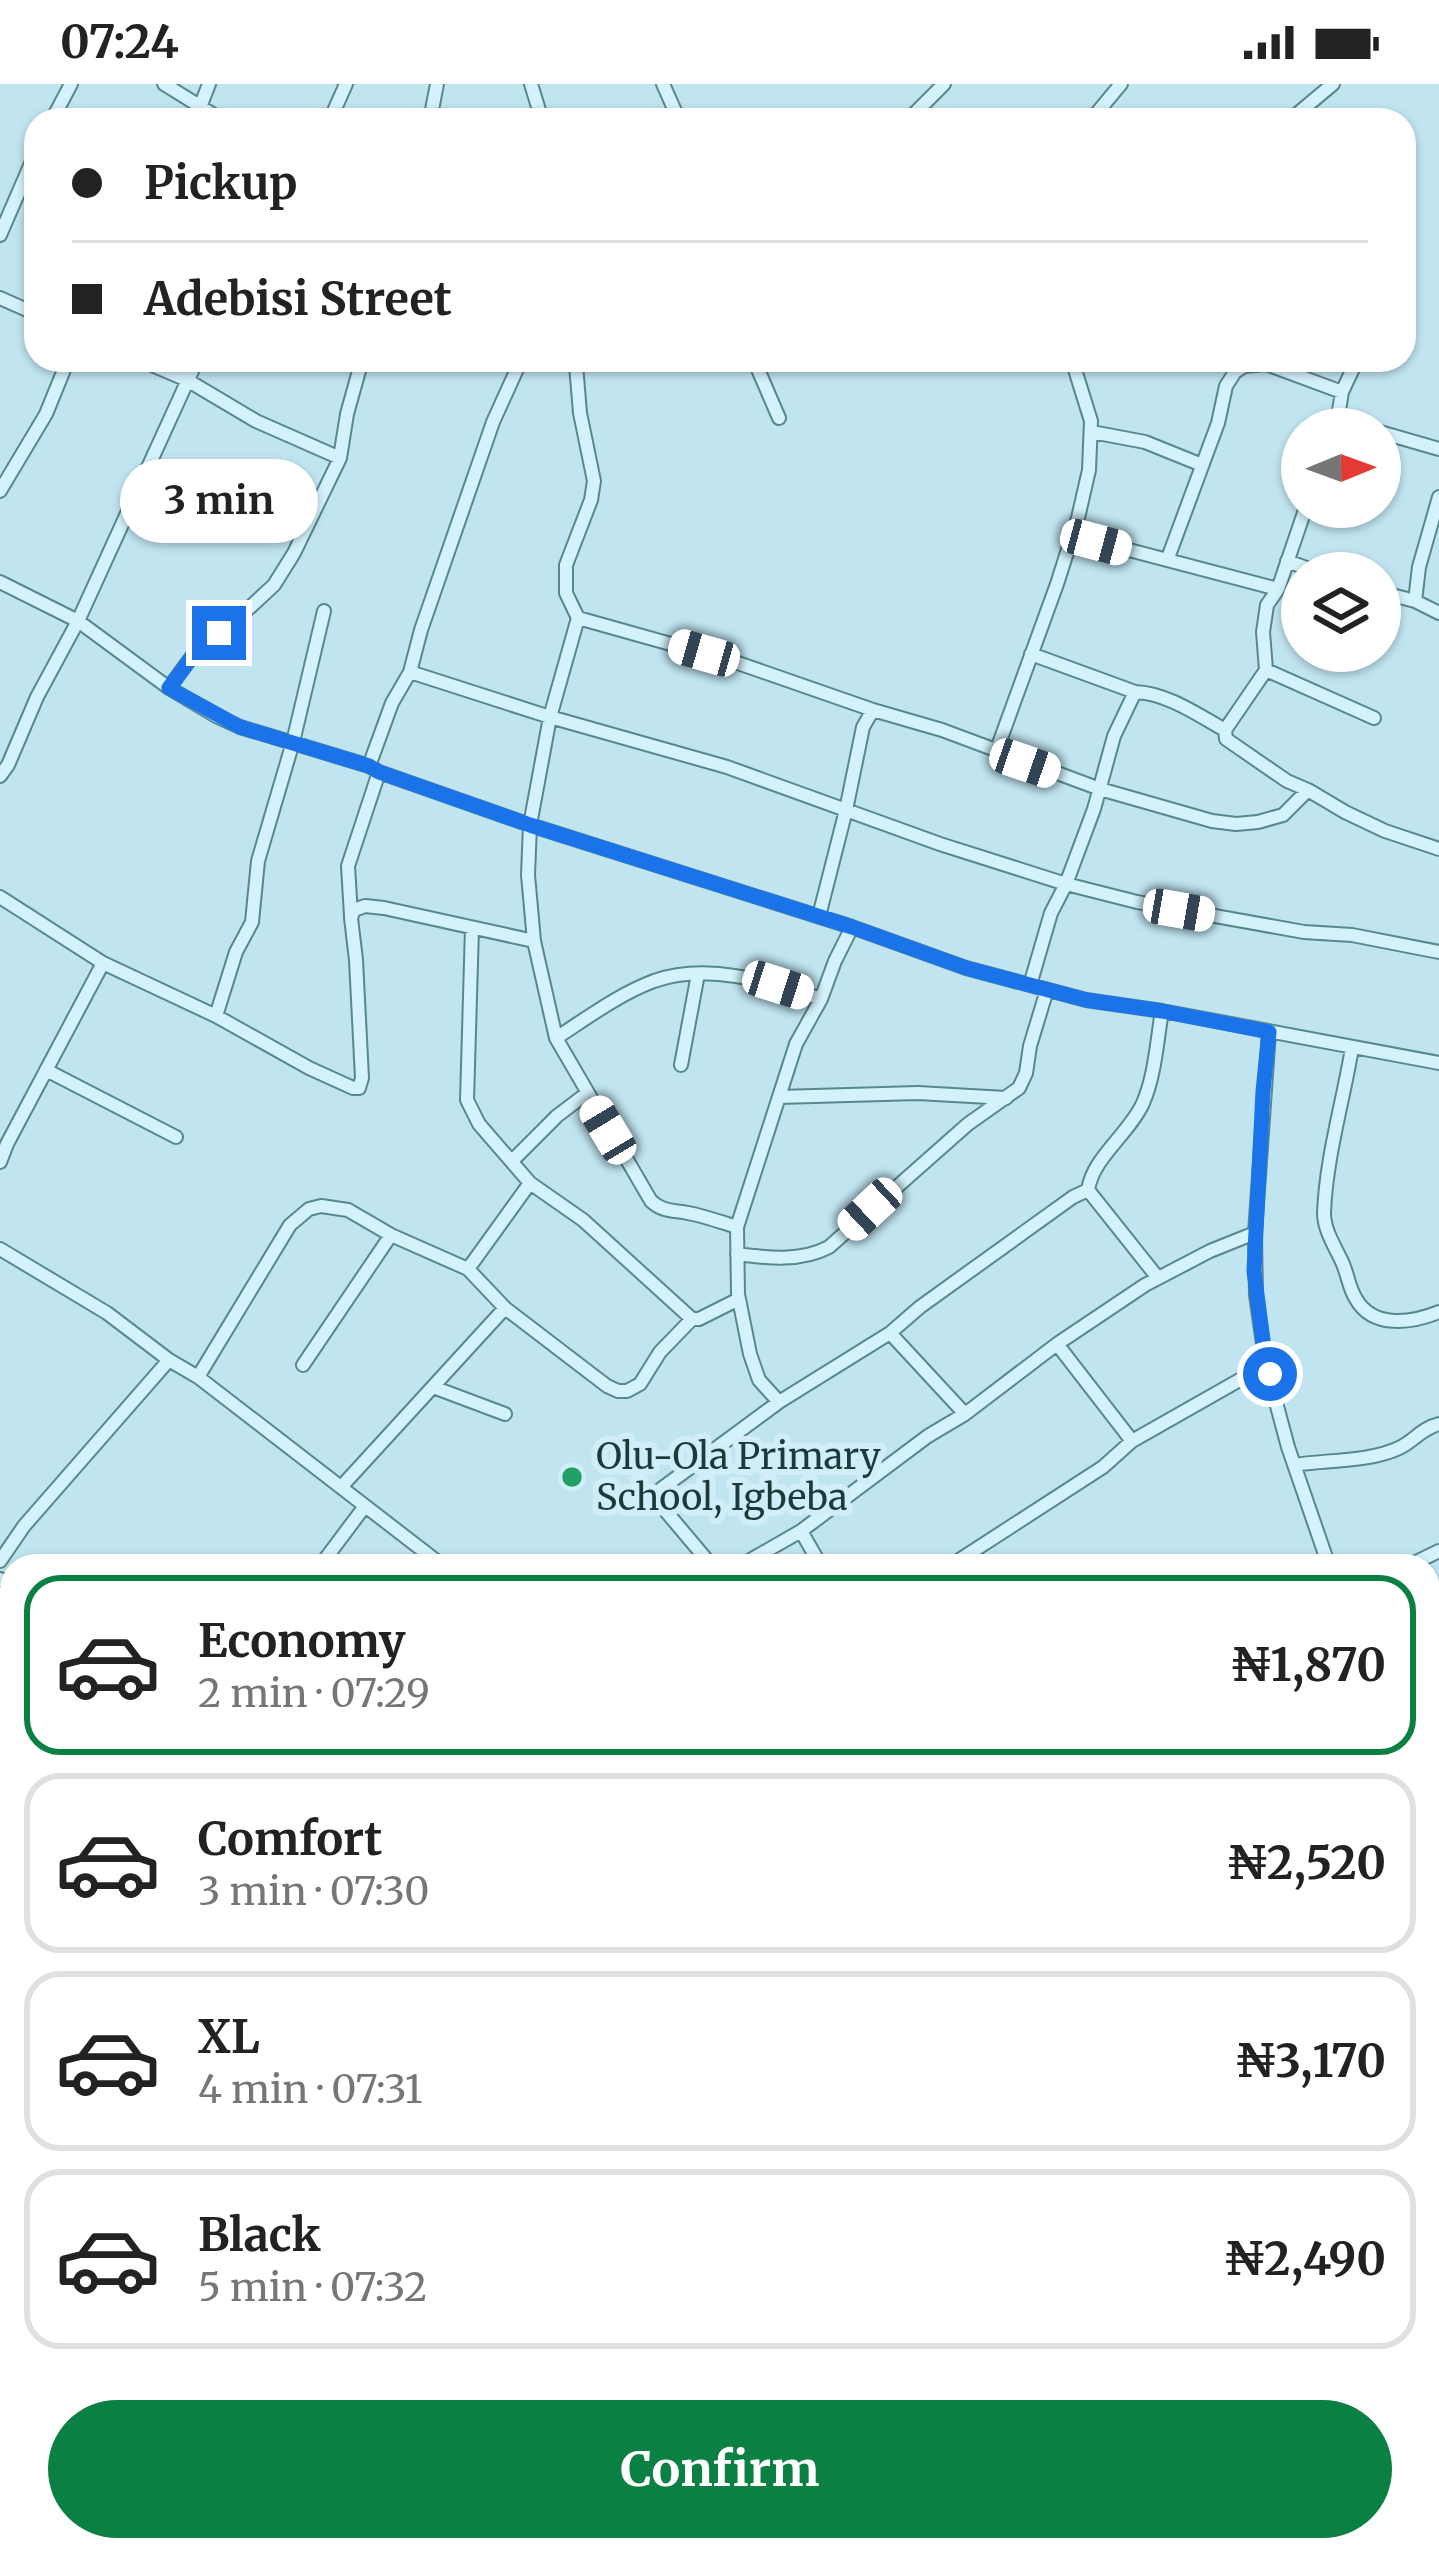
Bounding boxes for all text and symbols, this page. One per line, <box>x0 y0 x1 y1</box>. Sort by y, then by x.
text: 07:24 <box>60 14 179 70</box>
text: Pickup <box>144 155 298 211</box>
text: Adebisi Street <box>144 271 452 327</box>
north arrow <box>1281 408 1401 528</box>
map controls <box>1281 408 1401 672</box>
callout: 3 min <box>120 459 318 543</box>
text: 3 min <box>164 476 274 525</box>
car <box>1057 515 1135 569</box>
button: layers <box>1281 552 1401 672</box>
route end <box>192 606 246 660</box>
car <box>664 626 744 680</box>
car <box>985 734 1065 792</box>
car <box>1140 886 1218 934</box>
car <box>738 957 818 1013</box>
car <box>574 1090 642 1170</box>
car <box>831 1171 909 1247</box>
route start <box>1243 1347 1297 1401</box>
place label: Olu-Ola Primary School, Igbeba <box>596 1434 881 1520</box>
marker: Olu-Ola Primary School, Igbeba <box>559 1464 585 1490</box>
icon: car <box>54 1611 162 1719</box>
text: Economy <box>198 1613 406 1669</box>
text: ₦1,870 <box>1230 1637 1386 1693</box>
text: 2 min · 07:29 <box>198 1669 430 1718</box>
icon: car <box>54 1809 162 1917</box>
text: Comfort <box>198 1811 382 1867</box>
text: ₦2,520 <box>1226 1835 1386 1891</box>
text: 3 min · 07:30 <box>198 1867 430 1916</box>
icon: car <box>54 2007 162 2115</box>
text: XL <box>198 2009 260 2065</box>
text: ₦3,170 <box>1234 2033 1386 2089</box>
text: 4 min · 07:31 <box>198 2065 423 2114</box>
icon: car <box>54 2205 162 2313</box>
text: Black <box>198 2207 321 2263</box>
text: ₦2,490 <box>1223 2231 1386 2287</box>
text: 5 min · 07:32 <box>198 2263 427 2312</box>
button: Confirm <box>48 2400 1392 2538</box>

